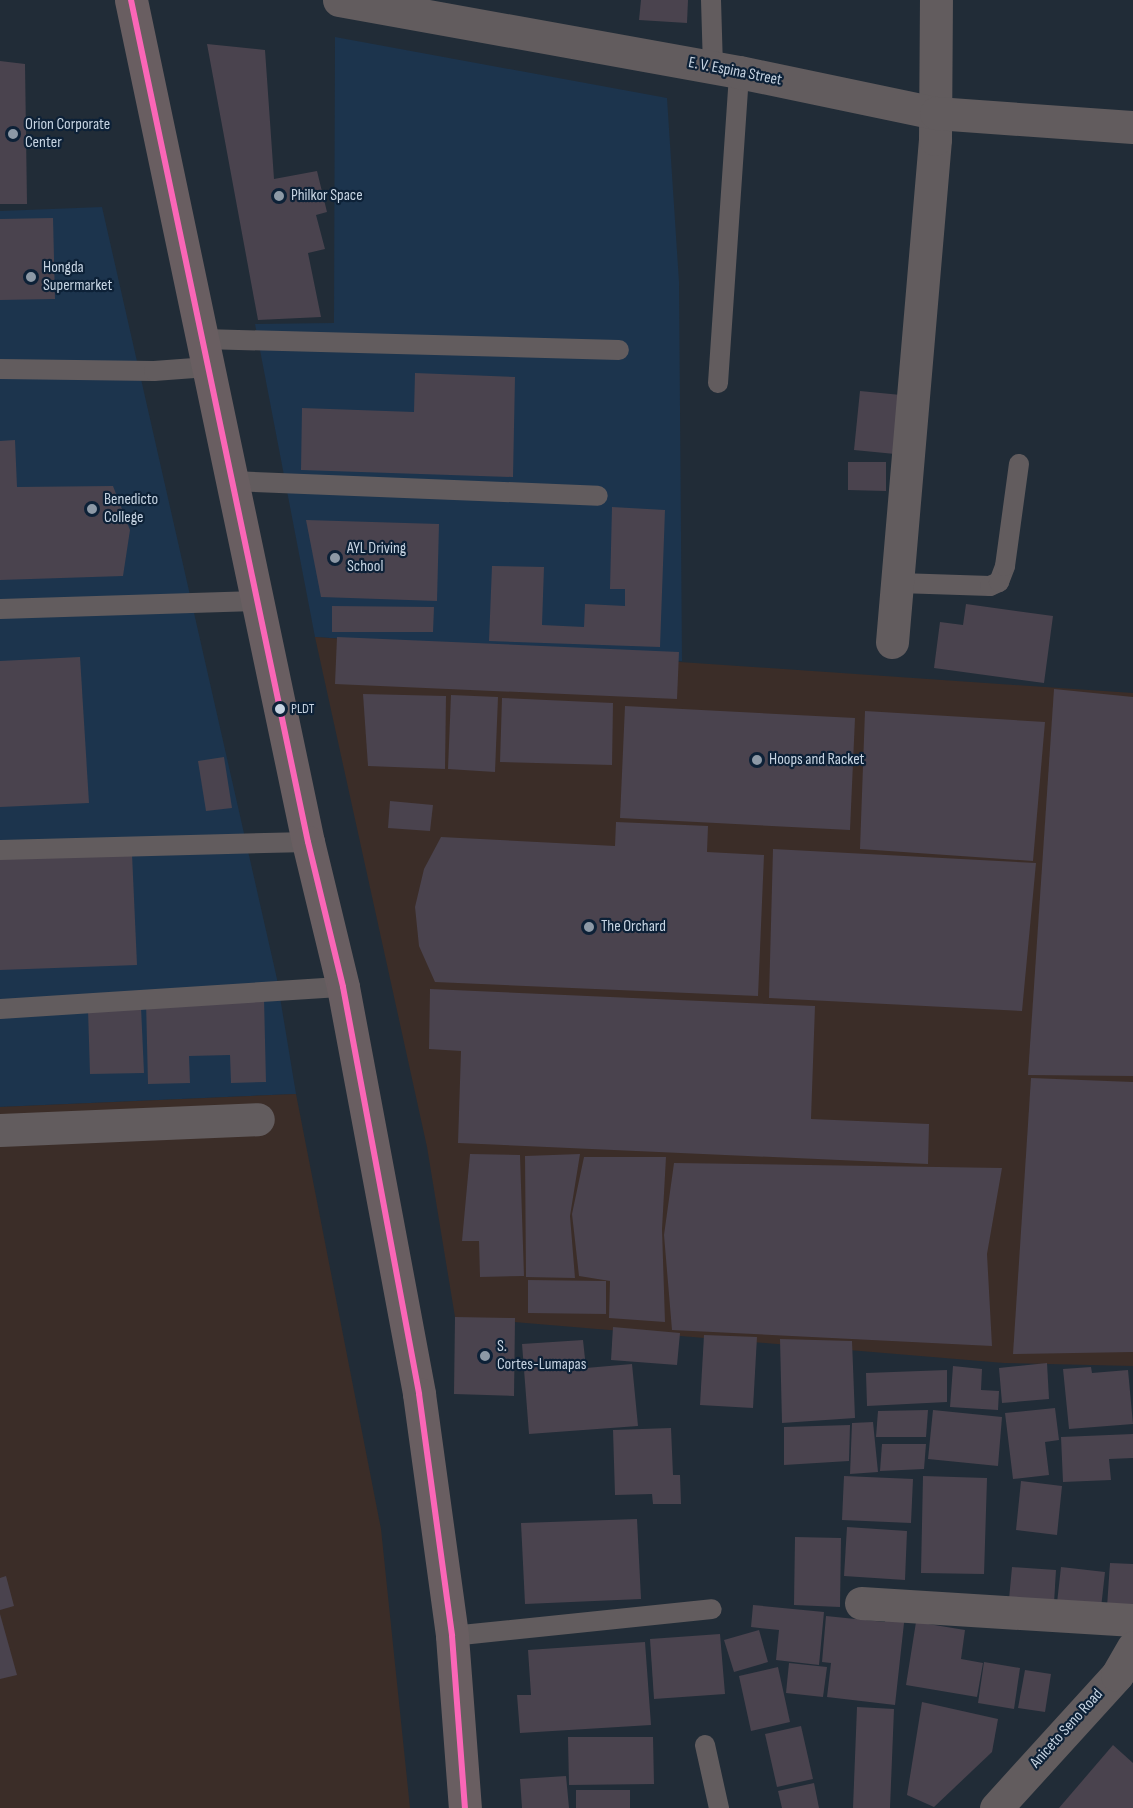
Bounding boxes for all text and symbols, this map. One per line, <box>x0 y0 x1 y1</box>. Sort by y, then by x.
street label: E. V. Espina Street <box>687 54 783 90</box>
place label: Orion Corporate Center <box>25 115 110 153</box>
marker: Orion Corporate Center <box>6 127 20 141</box>
place label: Philkor Space <box>291 186 363 206</box>
marker: Philkor Space <box>272 189 286 203</box>
place label: Hongda Supermarket <box>43 258 112 296</box>
marker: Hongda Supermarket <box>24 270 38 284</box>
place label: Benedicto College <box>104 490 158 528</box>
marker: Benedicto College <box>85 502 99 516</box>
place label: AYL Driving School <box>347 539 406 577</box>
marker: AYL Driving School <box>328 551 342 565</box>
place label: PLDT <box>291 701 314 717</box>
marker: PLDT <box>274 703 286 715</box>
place label: Hoops and Racket <box>769 750 864 770</box>
marker: Hoops and Racket <box>750 753 764 767</box>
place label: The Orchard <box>601 917 666 937</box>
marker: The Orchard <box>582 920 596 934</box>
place label: S. Cortes-Lumapas <box>497 1337 586 1375</box>
marker: S. Cortes-Lumapas <box>478 1349 492 1363</box>
street label: Aniceto Seno Road <box>1027 1686 1107 1772</box>

